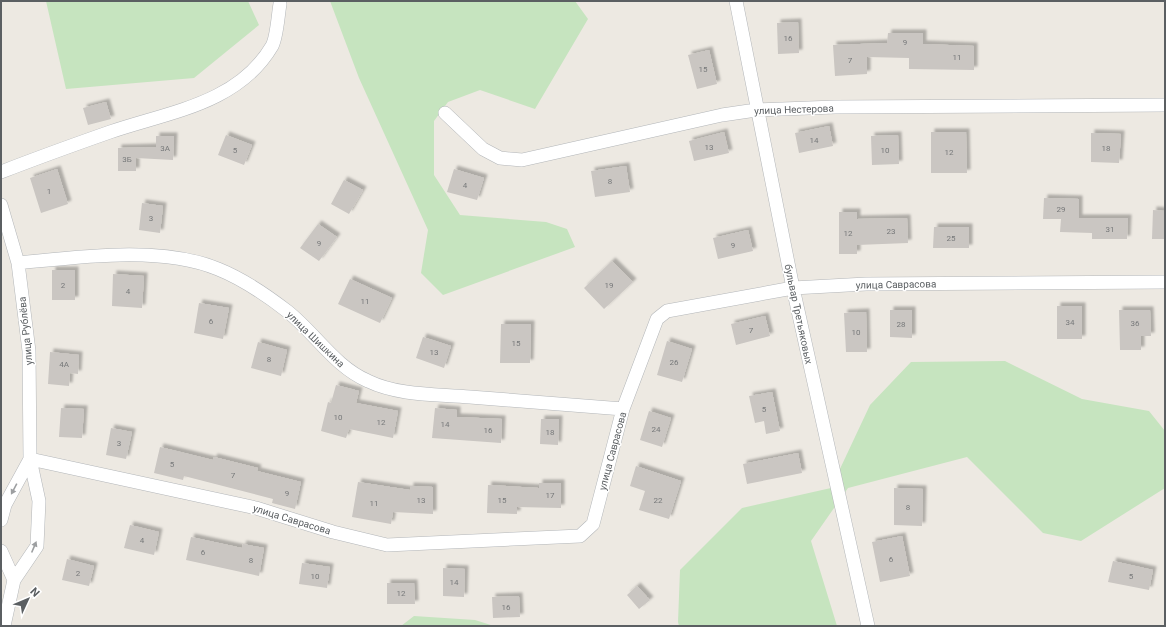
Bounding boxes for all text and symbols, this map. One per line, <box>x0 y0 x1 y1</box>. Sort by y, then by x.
house number: 16 <box>784 34 793 43</box>
house number: 9 <box>903 38 907 47</box>
house number: 11 <box>953 53 962 62</box>
house number: 7 <box>848 56 853 65</box>
house number: 15 <box>699 65 708 74</box>
street label: улица Нестерова <box>754 103 834 116</box>
house number: 14 <box>810 136 819 145</box>
house number: 13 <box>705 143 714 152</box>
house number: 3А <box>160 144 171 153</box>
house number: 18 <box>1102 144 1111 153</box>
house number: 5 <box>233 146 238 155</box>
house number: 10 <box>881 146 890 155</box>
house number: 12 <box>945 148 954 157</box>
house number: 3Б <box>122 155 132 164</box>
house number: 8 <box>608 177 613 186</box>
house number: 4 <box>463 181 468 190</box>
house number: 1 <box>47 187 51 196</box>
house number: 29 <box>1057 205 1066 214</box>
house number: 3 <box>149 214 153 223</box>
house number: 31 <box>1106 225 1115 234</box>
house number: 23 <box>887 227 896 236</box>
house number: 12 <box>844 229 853 238</box>
house number: 25 <box>947 234 956 243</box>
house number: 9 <box>317 239 321 248</box>
house number: 9 <box>731 241 735 250</box>
street label: бульвар Третьяковых <box>783 263 814 365</box>
street label: улица Саврасова <box>856 278 936 291</box>
house number: 2 <box>61 281 66 290</box>
house number: 19 <box>605 281 614 290</box>
house number: 4 <box>126 287 131 296</box>
street label: улица Рублёва <box>16 296 35 366</box>
house number: 11 <box>361 297 370 306</box>
street label: улица Шишкина <box>285 309 347 370</box>
house number: 6 <box>209 317 214 326</box>
house number: 34 <box>1066 318 1075 327</box>
house number: 36 <box>1131 319 1140 328</box>
house number: 28 <box>897 320 906 329</box>
house number: 7 <box>749 326 754 335</box>
house number: 10 <box>852 328 861 337</box>
house number: 15 <box>512 339 521 348</box>
house number: 13 <box>430 348 439 357</box>
house number: 8 <box>267 355 272 364</box>
house number: 26 <box>670 358 679 367</box>
house number: 4А <box>59 360 70 369</box>
house number: 5 <box>762 405 767 414</box>
street label: улица Саврасова <box>597 411 628 492</box>
house number: 10 <box>334 413 343 422</box>
house number: 12 <box>377 418 386 427</box>
house number: 14 <box>441 420 450 429</box>
house number: 24 <box>652 425 661 434</box>
house number: 16 <box>484 426 493 435</box>
house number: 18 <box>546 428 555 437</box>
house number: 3 <box>117 439 121 448</box>
house number: 5 <box>170 460 175 469</box>
house number: 7 <box>231 471 236 480</box>
one-way arrow <box>11 483 17 495</box>
house number: 9 <box>285 489 289 498</box>
house number: 17 <box>546 491 555 500</box>
house number: 13 <box>417 496 426 505</box>
house number: 15 <box>498 496 507 505</box>
house number: 22 <box>654 496 663 505</box>
house number: 11 <box>370 499 379 508</box>
street label: улица Саврасова <box>252 502 332 537</box>
house number: 8 <box>906 503 911 512</box>
house number: 4 <box>140 536 145 545</box>
one-way arrow <box>31 541 38 553</box>
house number: 6 <box>201 548 206 557</box>
house number: 6 <box>889 555 894 564</box>
house number: 8 <box>249 556 254 565</box>
house number: 2 <box>76 569 81 578</box>
house number: 10 <box>311 572 320 581</box>
house number: 5 <box>1129 572 1134 581</box>
house number: 14 <box>450 578 459 587</box>
north arrow <box>8 579 48 619</box>
text: N <box>27 585 42 600</box>
house number: 12 <box>397 589 406 598</box>
house number: 16 <box>502 603 511 612</box>

